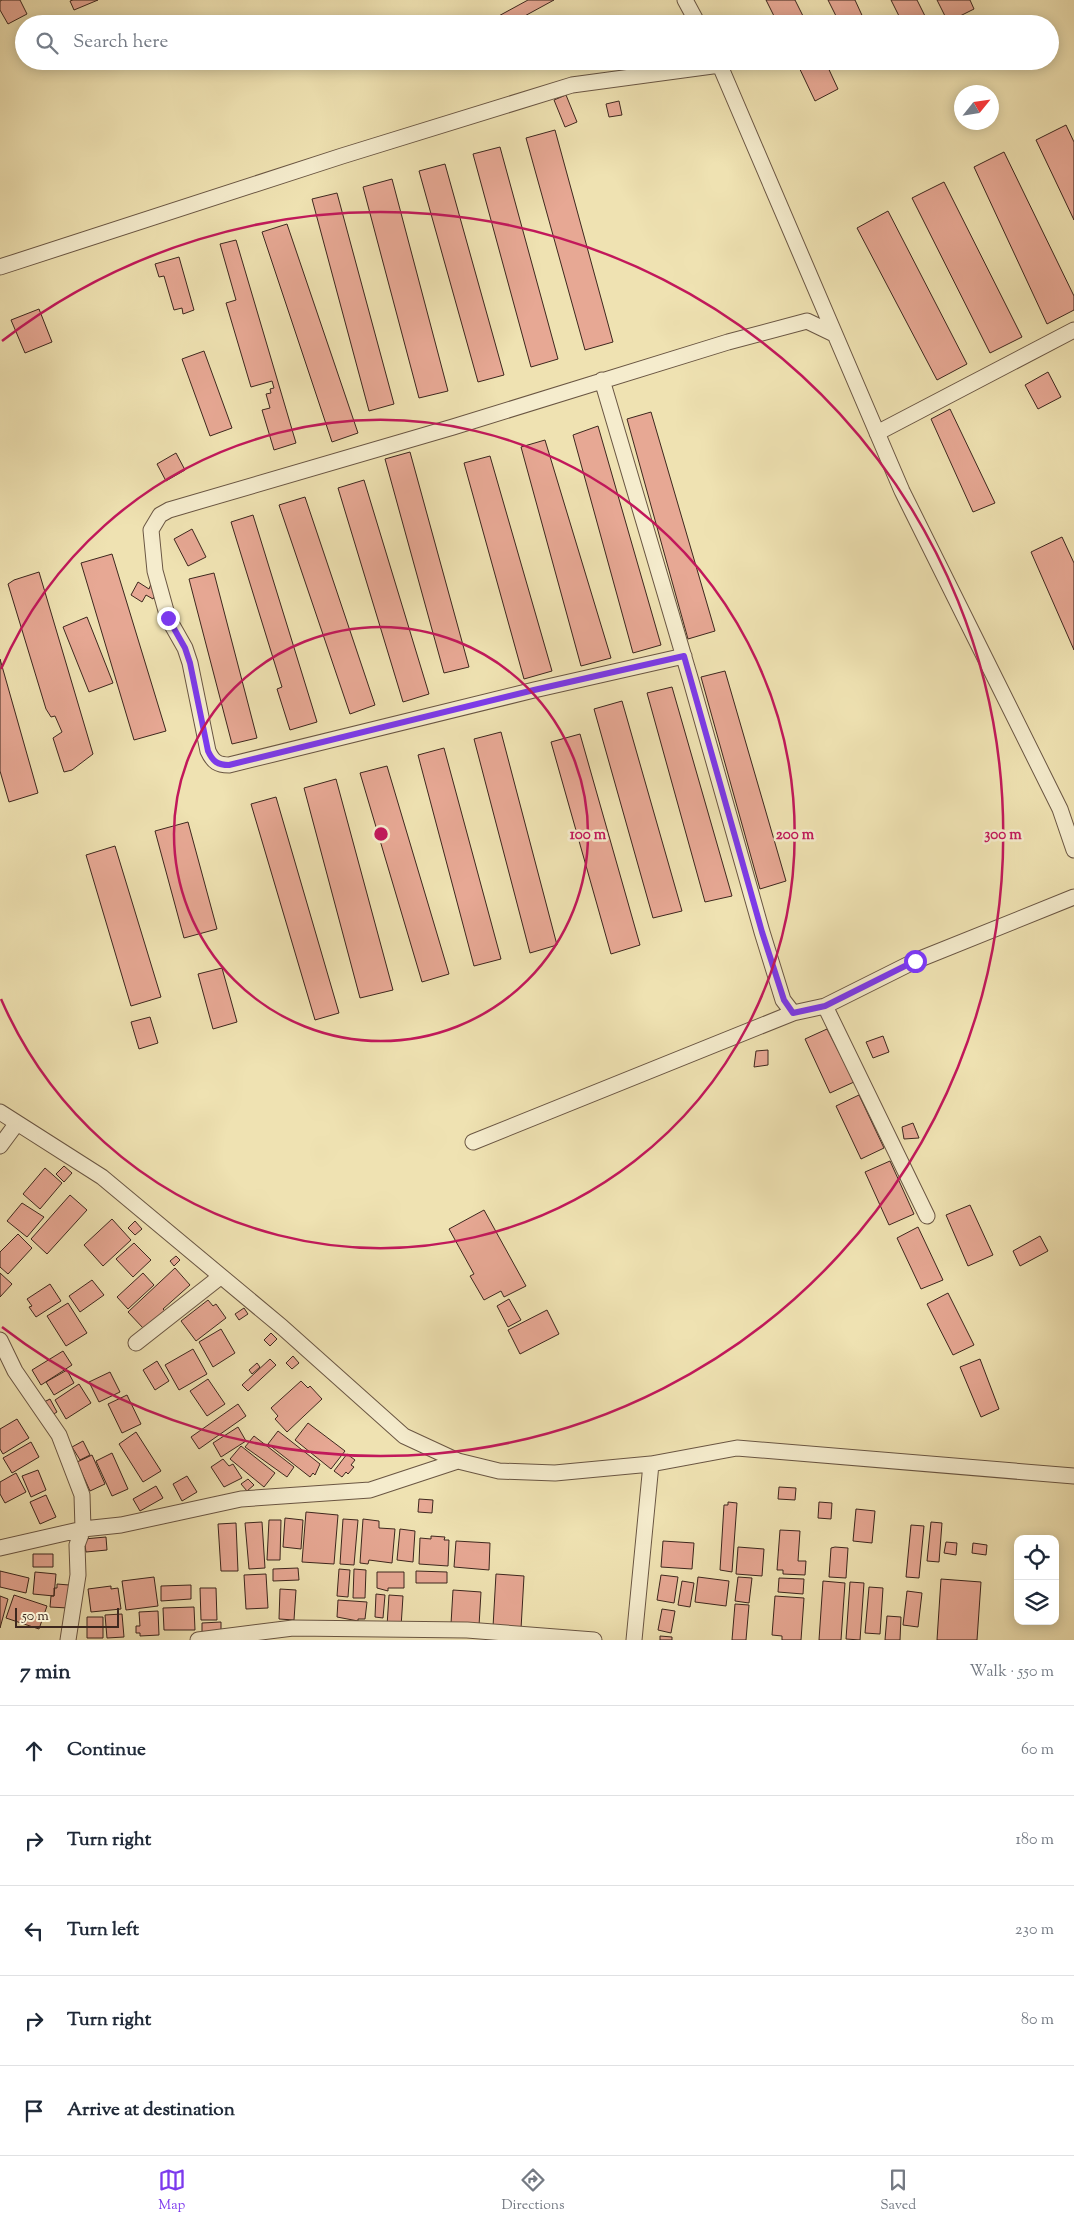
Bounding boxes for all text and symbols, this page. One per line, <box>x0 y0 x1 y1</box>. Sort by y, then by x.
search box <box>15 15 1059 70</box>
icon: search <box>33 29 61 57</box>
text: Search here <box>73 29 168 56</box>
north arrow <box>954 85 999 130</box>
route end <box>157 607 180 630</box>
centre of rings <box>372 825 390 843</box>
text: 100 m <box>570 825 607 846</box>
text: 200 m <box>776 825 815 846</box>
text: 300 m <box>984 825 1022 846</box>
route start <box>904 950 927 973</box>
map controls <box>1014 1535 1059 1625</box>
button: locate <box>1014 1535 1059 1580</box>
button: layers <box>1014 1580 1059 1625</box>
scale bar <box>15 1605 119 1628</box>
text: 50 m <box>22 1607 49 1627</box>
text: 7 min <box>20 1658 71 1688</box>
text: Walk · 550 m <box>969 1661 1054 1684</box>
icon: ahead <box>20 1737 48 1765</box>
text: Continue <box>67 1737 146 1764</box>
text: 60 m <box>1021 1739 1054 1762</box>
icon: right <box>20 1827 48 1855</box>
text: Turn right <box>67 1827 151 1854</box>
text: 180 m <box>1015 1829 1054 1852</box>
icon: left <box>20 1917 48 1945</box>
text: Turn left <box>67 1917 139 1944</box>
text: 230 m <box>1015 1919 1054 1942</box>
icon: right <box>20 2007 48 2035</box>
text: Turn right <box>67 2007 151 2034</box>
text: 80 m <box>1021 2009 1054 2032</box>
icon: arrive <box>20 2097 48 2125</box>
text: Arrive at destination <box>67 2097 235 2124</box>
tab: Map <box>158 2166 186 2216</box>
tab: Directions <box>501 2166 565 2216</box>
tab: Saved <box>880 2166 916 2216</box>

